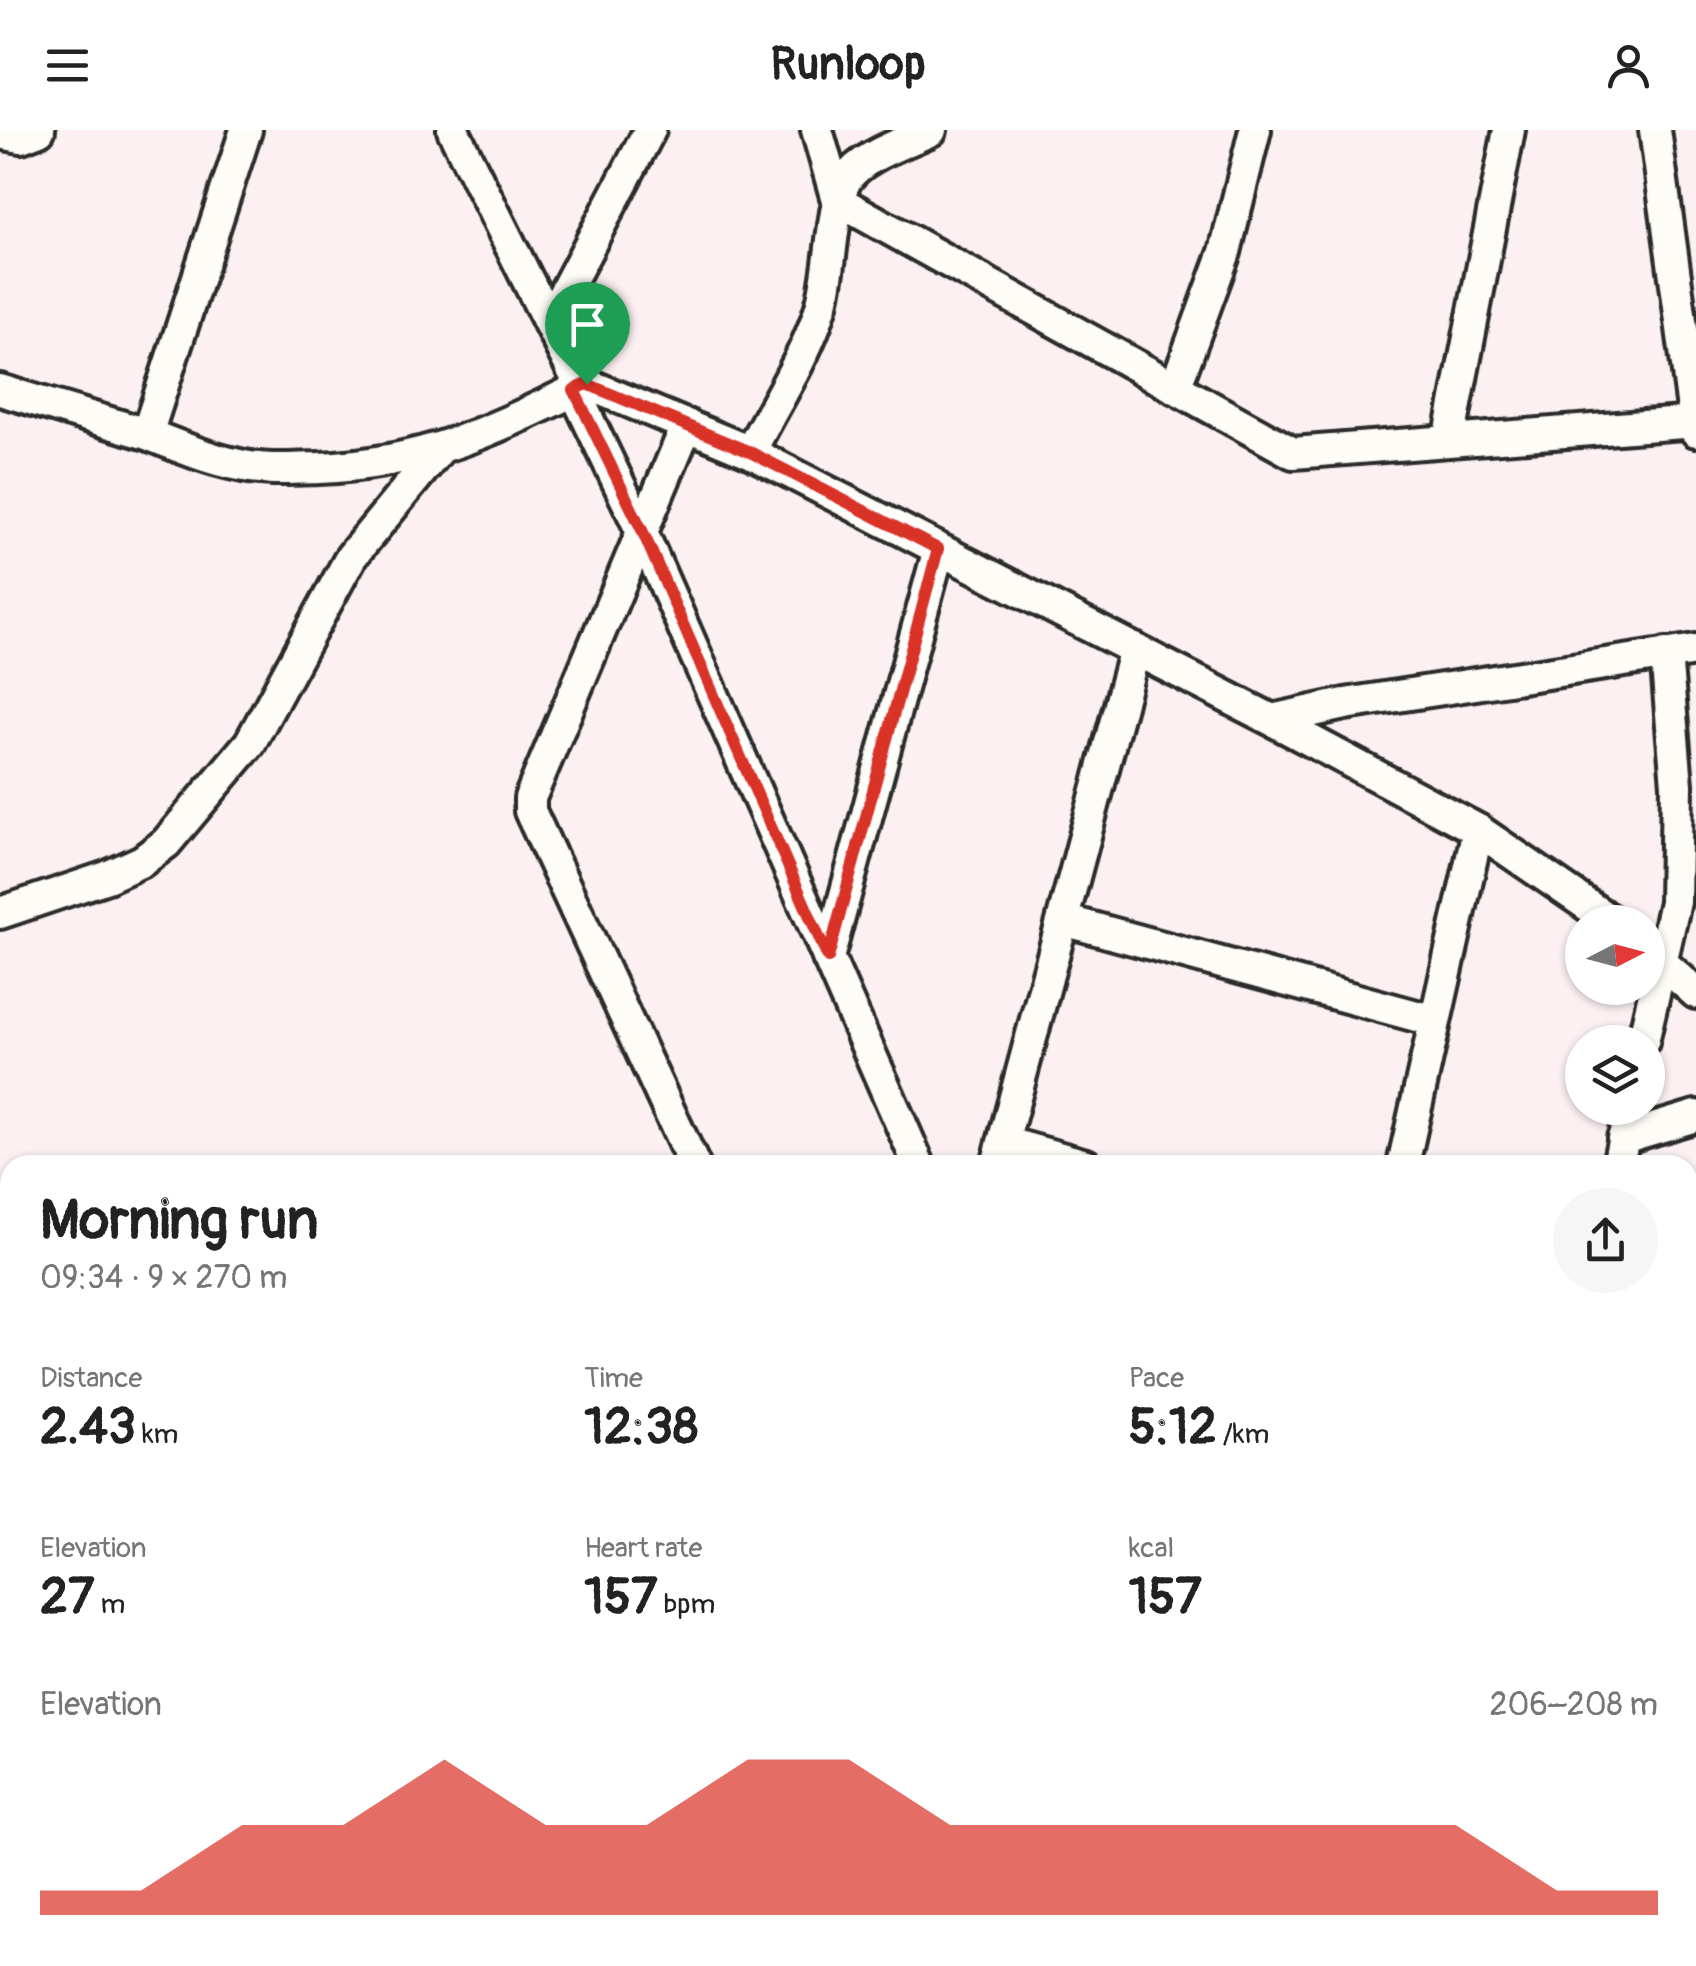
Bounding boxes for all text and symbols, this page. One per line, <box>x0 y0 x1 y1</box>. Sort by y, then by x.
text: Runloop <box>771 37 925 93</box>
icon: menu <box>40 38 95 93</box>
icon: person <box>1601 38 1656 93</box>
pin <box>545 282 630 385</box>
icon: arrive <box>560 297 615 352</box>
north arrow <box>1565 905 1665 1005</box>
map controls <box>1565 905 1665 1125</box>
button: layers <box>1565 1025 1665 1125</box>
text: Morning run <box>40 1186 318 1255</box>
button: share <box>1553 1188 1658 1293</box>
text: 09:34 · 9 × 270 m <box>40 1258 288 1298</box>
text: Distance <box>40 1361 142 1396</box>
text: Time <box>584 1361 643 1396</box>
text: Pace <box>1129 1361 1184 1396</box>
text: 2.43 <box>40 1396 136 1459</box>
text: 12:38 <box>584 1396 698 1459</box>
text: 5:12 <box>1129 1396 1217 1459</box>
text: km <box>136 1417 178 1452</box>
text: /km <box>1217 1417 1269 1452</box>
text: Elevation <box>40 1531 147 1566</box>
text: Heart rate <box>584 1531 702 1566</box>
text: kcal <box>1129 1531 1174 1566</box>
text: 27 <box>40 1566 94 1629</box>
text: 157 <box>584 1566 657 1629</box>
text: 157 <box>1129 1566 1202 1629</box>
text: m <box>94 1587 125 1622</box>
text: bpm <box>657 1587 715 1622</box>
text: Elevation <box>40 1685 162 1725</box>
text: 206–208 m <box>1490 1685 1658 1725</box>

